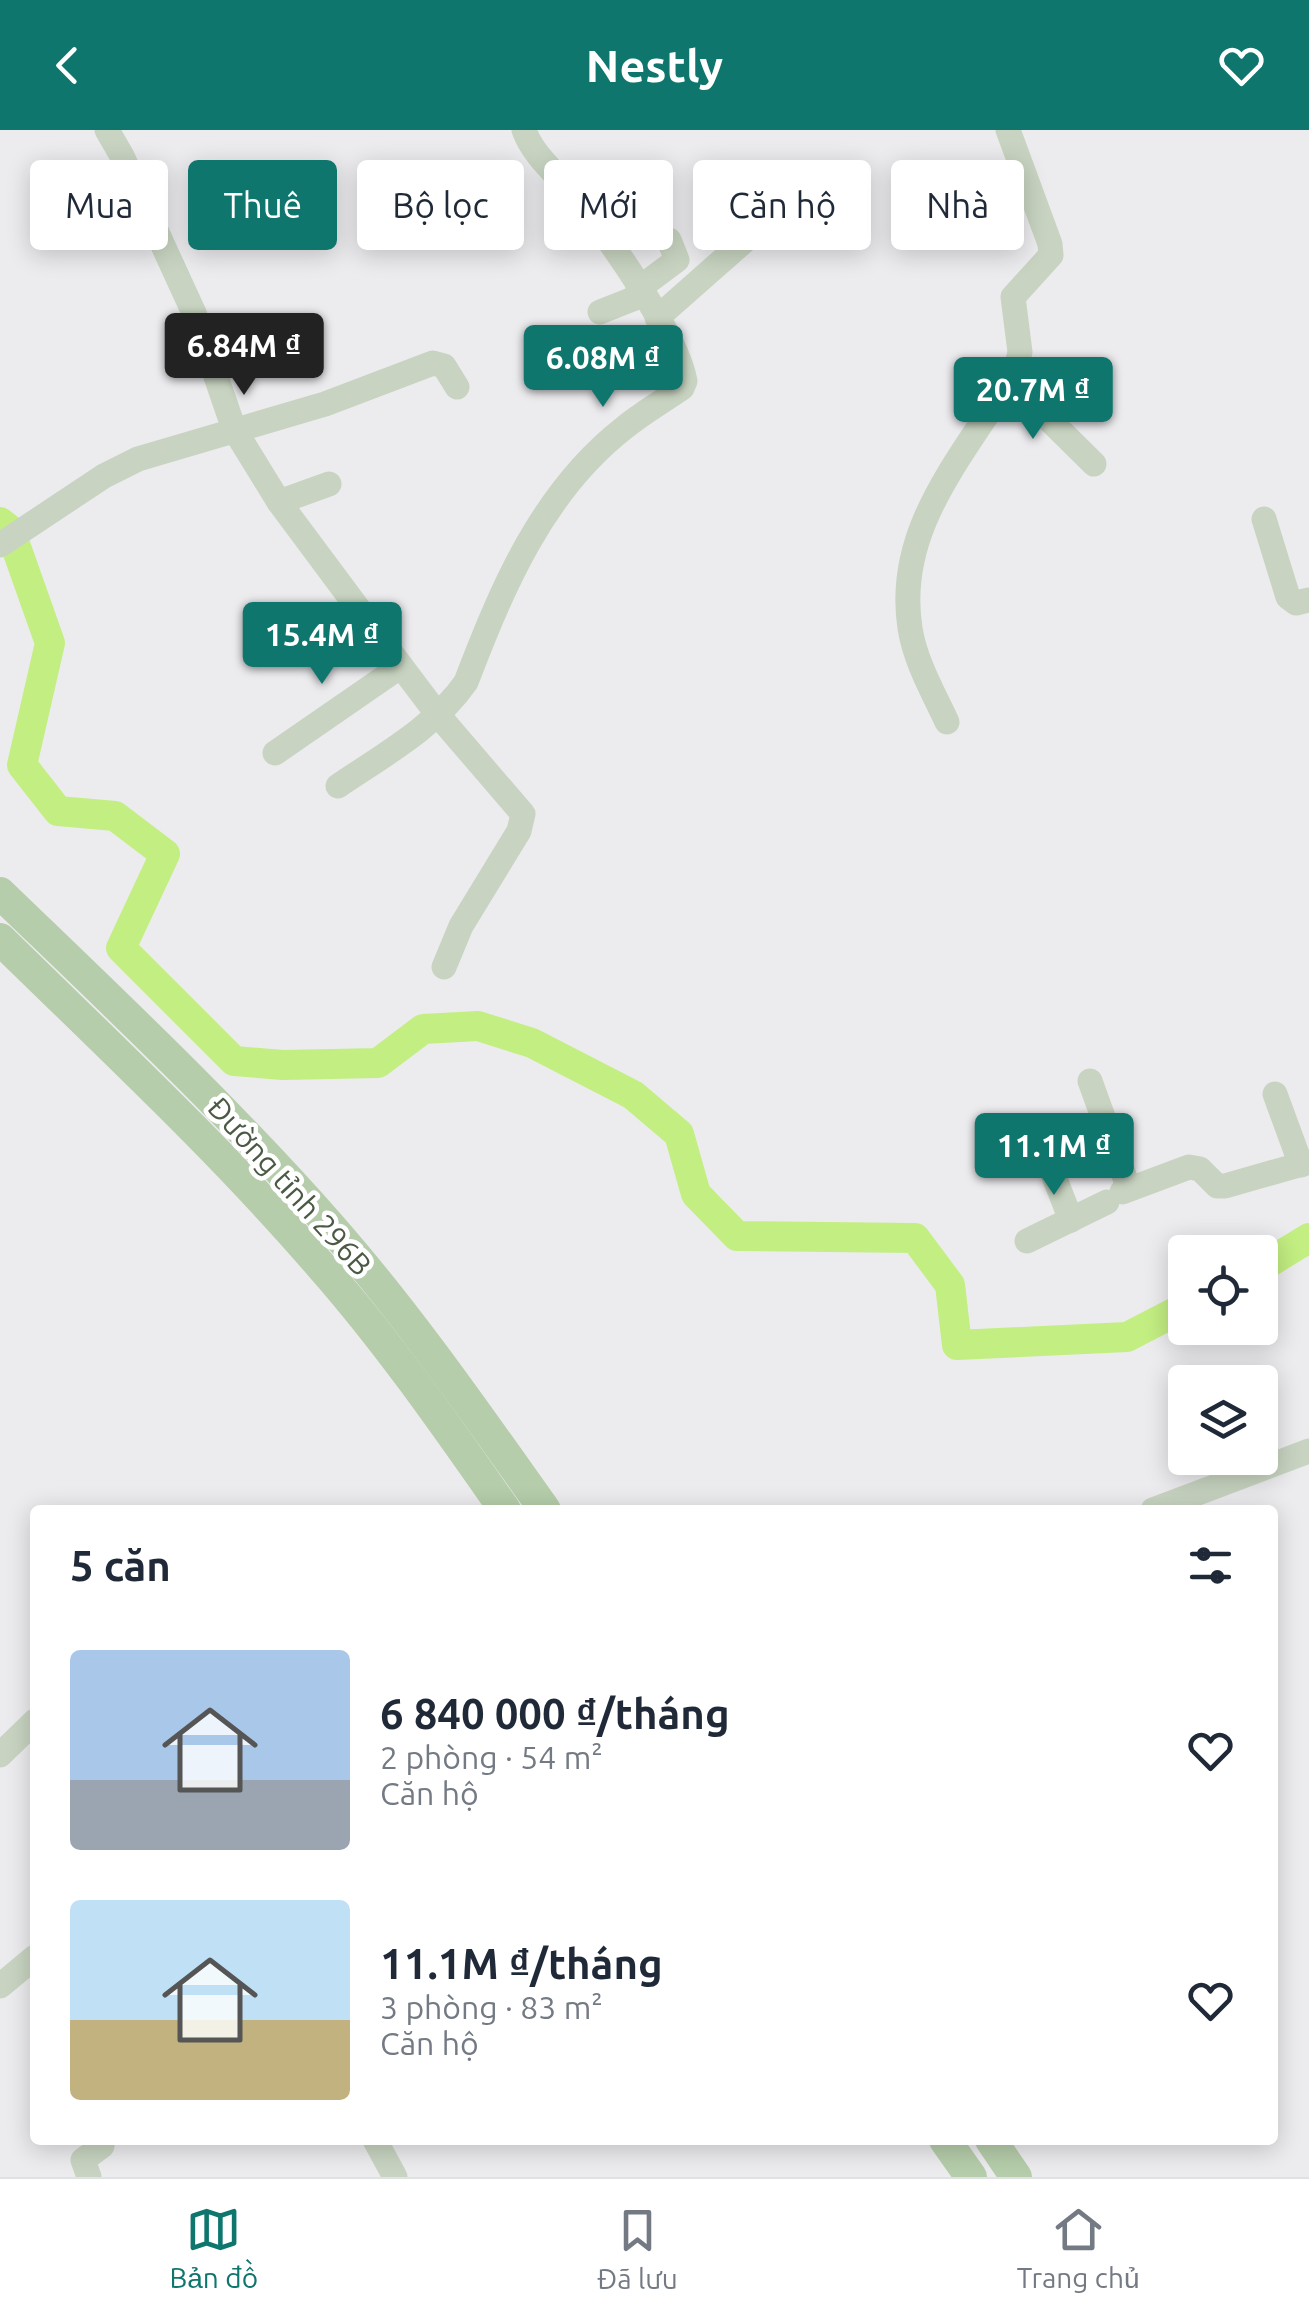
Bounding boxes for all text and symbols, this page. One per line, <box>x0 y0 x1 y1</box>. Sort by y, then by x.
icon: back <box>40 38 95 93</box>
icon: heart <box>1214 38 1269 93</box>
text: Nestly <box>586 40 723 91</box>
chip: Mua <box>30 160 168 250</box>
chip: Thuê <box>188 160 337 250</box>
chip: Bộ lọc <box>357 160 524 250</box>
chip: Mới <box>544 160 673 250</box>
chip: Căn hộ <box>693 160 871 250</box>
chip: Nhà <box>891 160 1024 250</box>
pin: 6.84M ₫ <box>152 313 336 398</box>
pin: 6.08M ₫ <box>511 325 695 410</box>
text: 6.84M ₫ <box>187 327 301 363</box>
text: 6.08M ₫ <box>546 339 660 375</box>
pin: 20.7M ₫ <box>941 357 1125 442</box>
text: 20.7M ₫ <box>976 371 1090 407</box>
pin: 15.4M ₫ <box>230 602 414 687</box>
text: 15.4M ₫ <box>265 616 379 652</box>
street label: Đường tỉnh 296B <box>201 1090 379 1282</box>
pin: 11.1M ₫ <box>962 1113 1146 1198</box>
text: 11.1M ₫ <box>997 1127 1111 1163</box>
map controls <box>1168 1235 1278 1475</box>
button: locate <box>1168 1235 1278 1345</box>
button: layers <box>1168 1365 1278 1475</box>
icon: filters <box>1183 1538 1238 1593</box>
text: 5 căn <box>70 1542 171 1589</box>
icon: home <box>150 1690 270 1810</box>
text: 6 840 000 ₫/tháng <box>380 1690 730 1737</box>
icon: heart <box>1183 1723 1238 1778</box>
text: 2 phòng · 54 m² <box>380 1739 603 1775</box>
text: Căn hộ <box>380 1775 479 1811</box>
icon: home <box>150 1940 270 2060</box>
text: 11.1M ₫/tháng <box>380 1940 663 1987</box>
icon: heart <box>1183 1973 1238 2028</box>
text: 3 phòng · 83 m² <box>380 1989 603 2025</box>
text: Căn hộ <box>380 2025 479 2061</box>
tab: Bản đồ <box>169 2202 258 2295</box>
tab: Trang chủ <box>1017 2202 1139 2295</box>
tab: Đã lưu <box>597 2203 678 2294</box>

